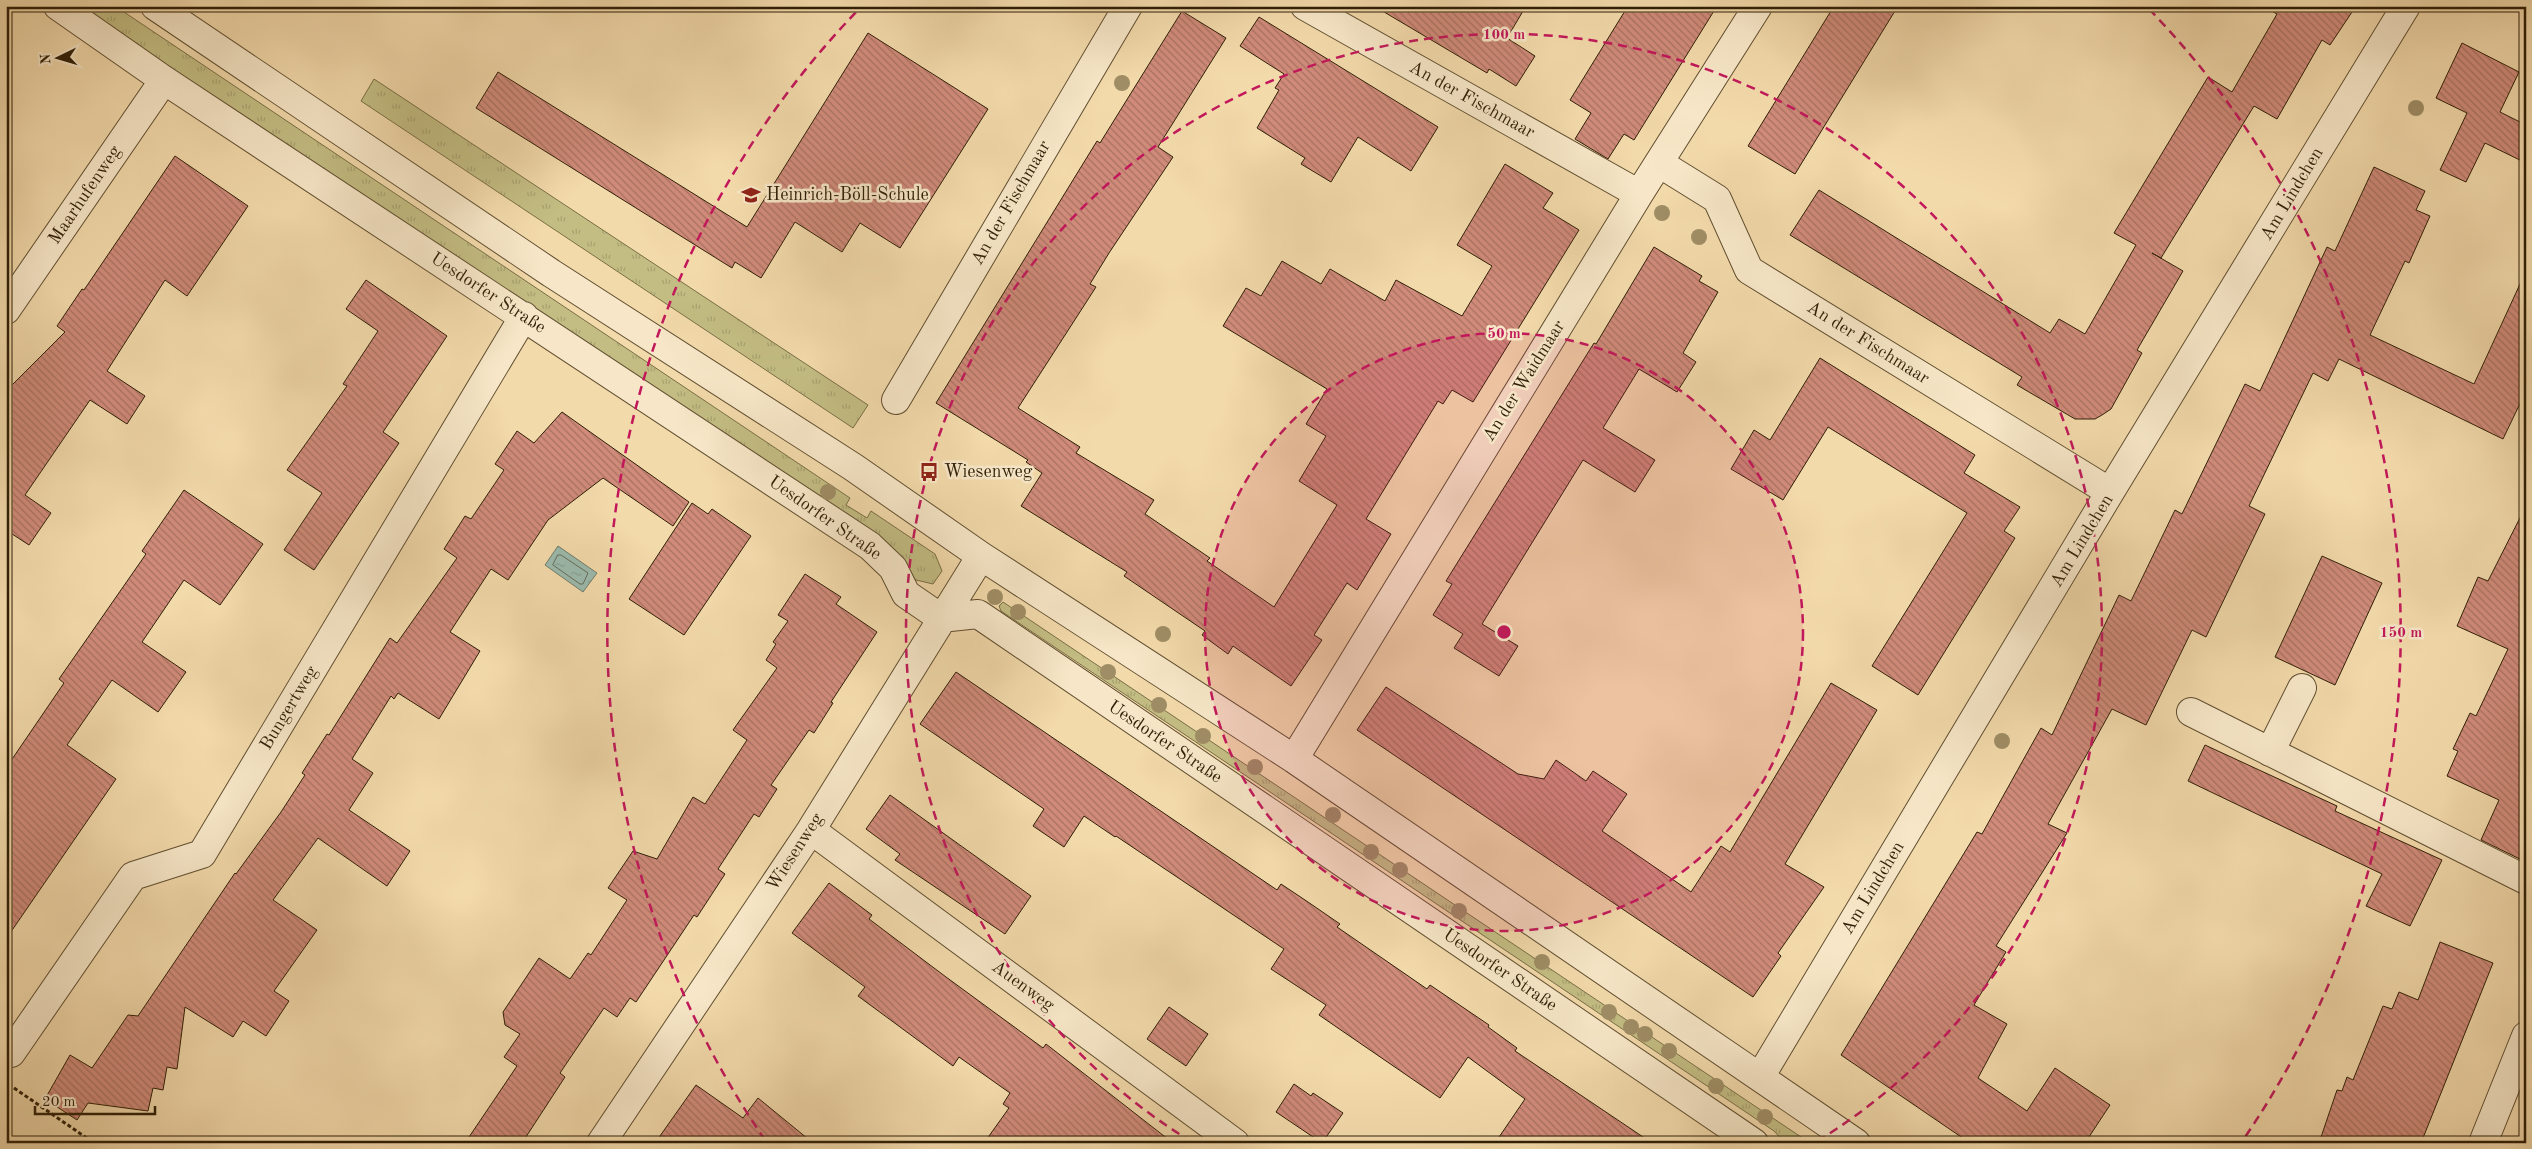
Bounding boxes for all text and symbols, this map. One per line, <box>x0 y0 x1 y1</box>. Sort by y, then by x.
text: 100 m <box>1483 28 1525 43</box>
north arrow <box>32 32 82 82</box>
text: N <box>39 53 53 65</box>
street label: An der Fischmaar <box>1406 58 1538 142</box>
street label: An der Fischmaar <box>968 137 1054 268</box>
street label: Maarhufenweg <box>45 142 125 248</box>
street label: Am Lindchen <box>2257 144 2327 244</box>
school or university icon: Heinrich-Böll-Schule <box>740 184 762 206</box>
place label: Heinrich-Böll-Schule <box>766 186 929 204</box>
street label: Uesdorfer Straße <box>427 249 549 337</box>
street label: An der Fischmaar <box>1804 298 1933 388</box>
street label: An der Waidmaar <box>1480 317 1569 445</box>
text: 50 m <box>1487 327 1521 342</box>
bus stop icon: Wiesenweg <box>918 461 940 483</box>
place label: Wiesenweg <box>944 463 1033 481</box>
street label: Uesdorfer Straße <box>765 472 885 564</box>
street label: Am Lindchen <box>2047 491 2117 591</box>
centre of rings <box>1495 623 1513 641</box>
text: 150 m <box>2380 626 2422 641</box>
street label: Bungertweg <box>257 663 321 753</box>
street label: Uesdorfer Straße <box>1105 697 1225 787</box>
street label: Wiesenweg <box>763 810 827 894</box>
street label: Am Lindchen <box>1838 838 1908 938</box>
street label: Uesdorfer Straße <box>1440 925 1560 1015</box>
street label: Auenweg <box>988 957 1058 1015</box>
scale bar <box>35 1084 155 1116</box>
text: 20 m <box>42 1095 76 1110</box>

